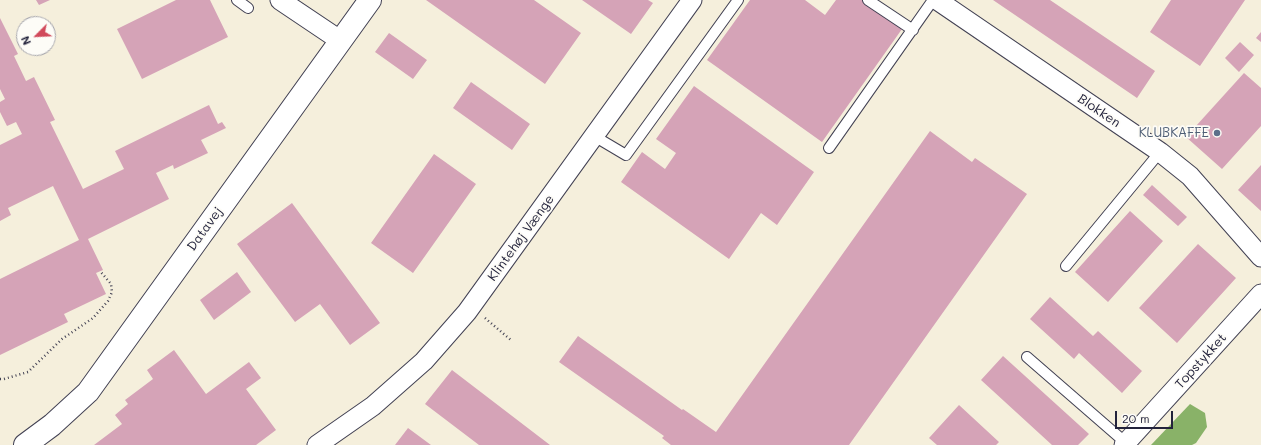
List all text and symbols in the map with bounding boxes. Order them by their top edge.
north arrow [16,16,56,56]
text: N [17,34,34,48]
street label: Blokken [1075,91,1123,131]
place label: KLUBKAFFE [1139,125,1209,141]
marker: KLUBKAFFE [1212,128,1222,138]
street label: Klintehøj Vænge [484,192,558,284]
street label: Datavej [184,204,226,254]
street label: Topstykket [1172,330,1230,392]
scale bar [1117,403,1175,429]
text: 20 m [1122,410,1150,426]

